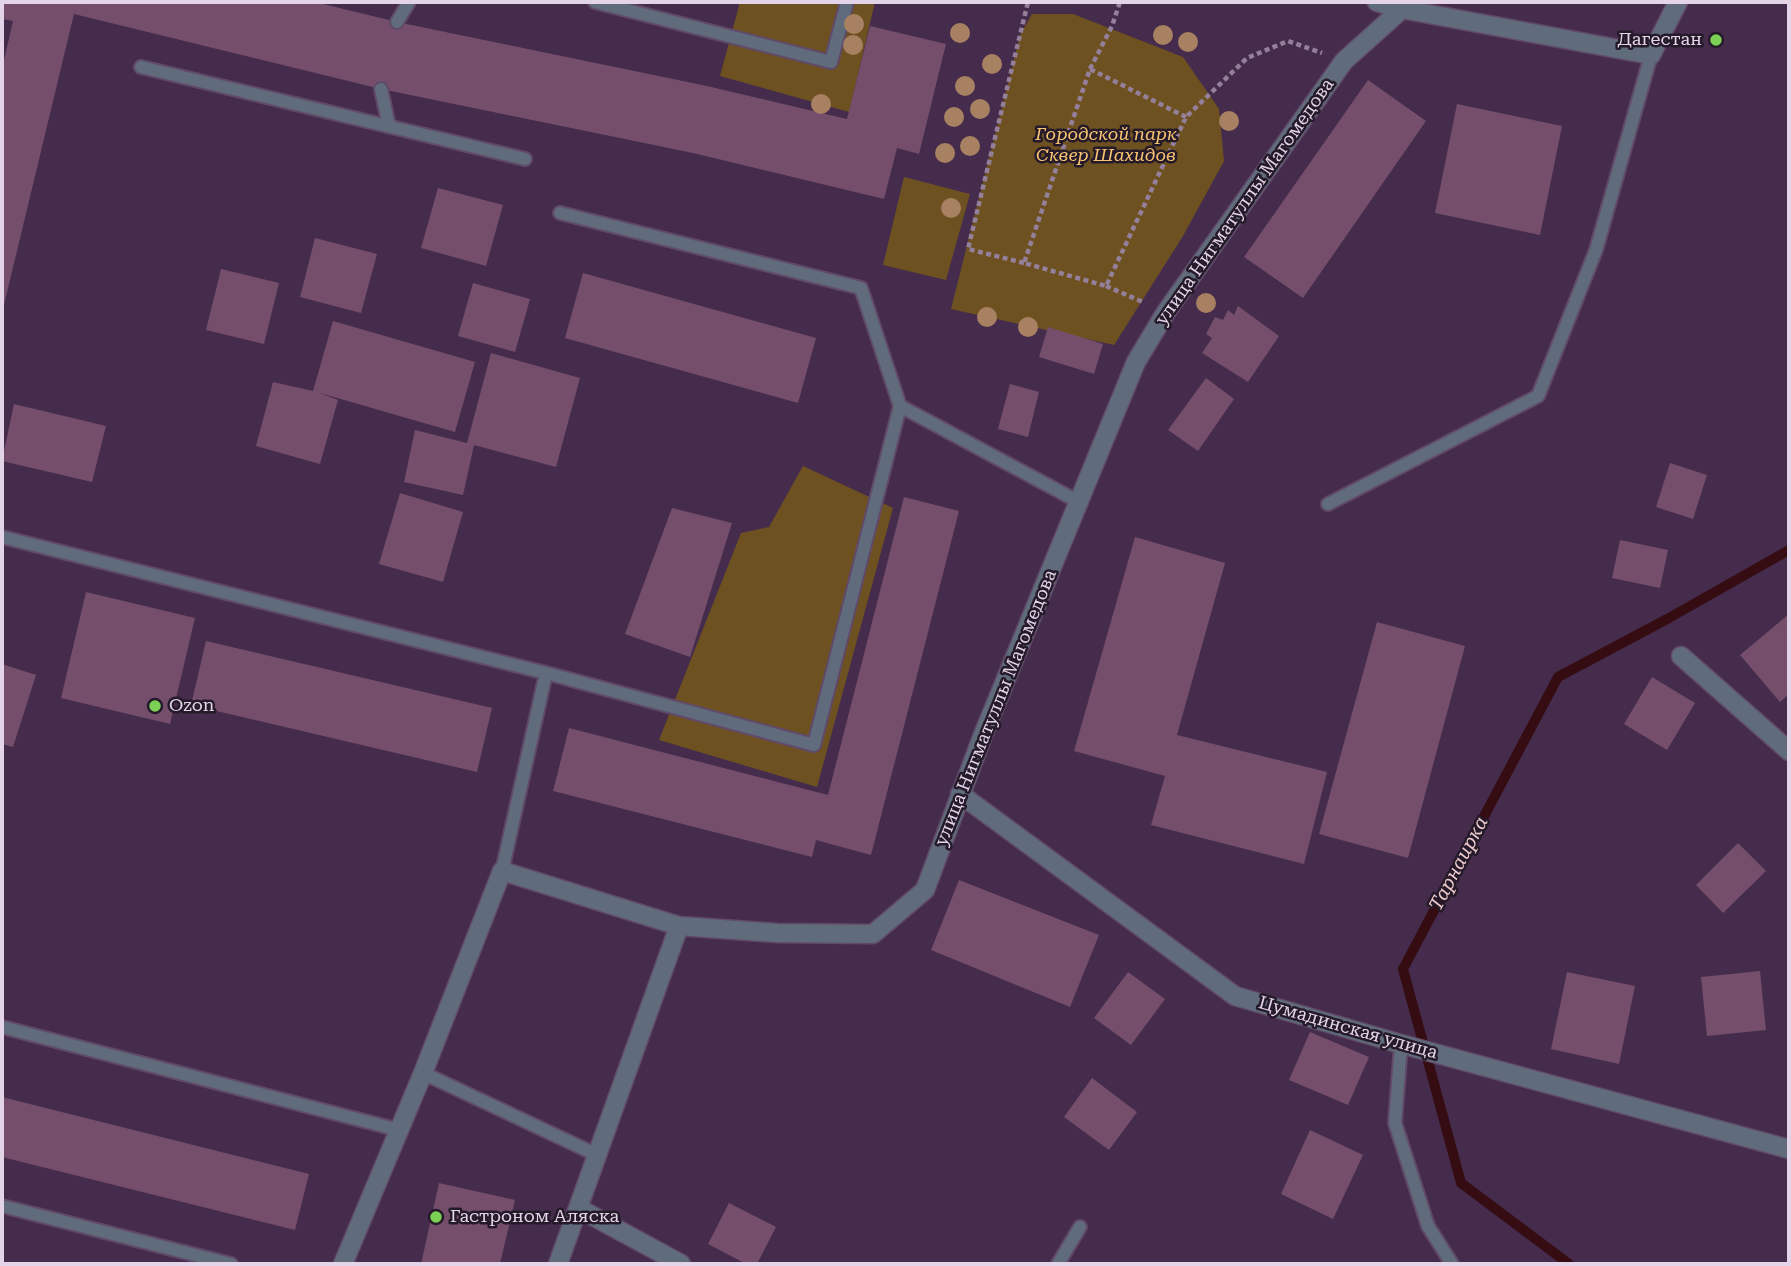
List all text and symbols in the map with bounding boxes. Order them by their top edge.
place label: Дагестан [1618,29,1702,51]
marker: Дагестан [1708,32,1724,48]
street label: улица Нигматуллы Магомедова [1151,75,1339,329]
park label: Городской парк Сквер Шахидов [1035,124,1177,166]
street label: улица Нигматуллы Магомедова [931,567,1061,849]
place label: Ozon [169,695,214,717]
marker: Ozon [147,698,163,714]
water label: Тарнаирка [1425,813,1493,915]
street label: Цумадинская улица [1256,992,1440,1064]
place label: Гастроном Аляска [450,1206,619,1228]
marker: Гастроном Аляска [428,1209,444,1225]

